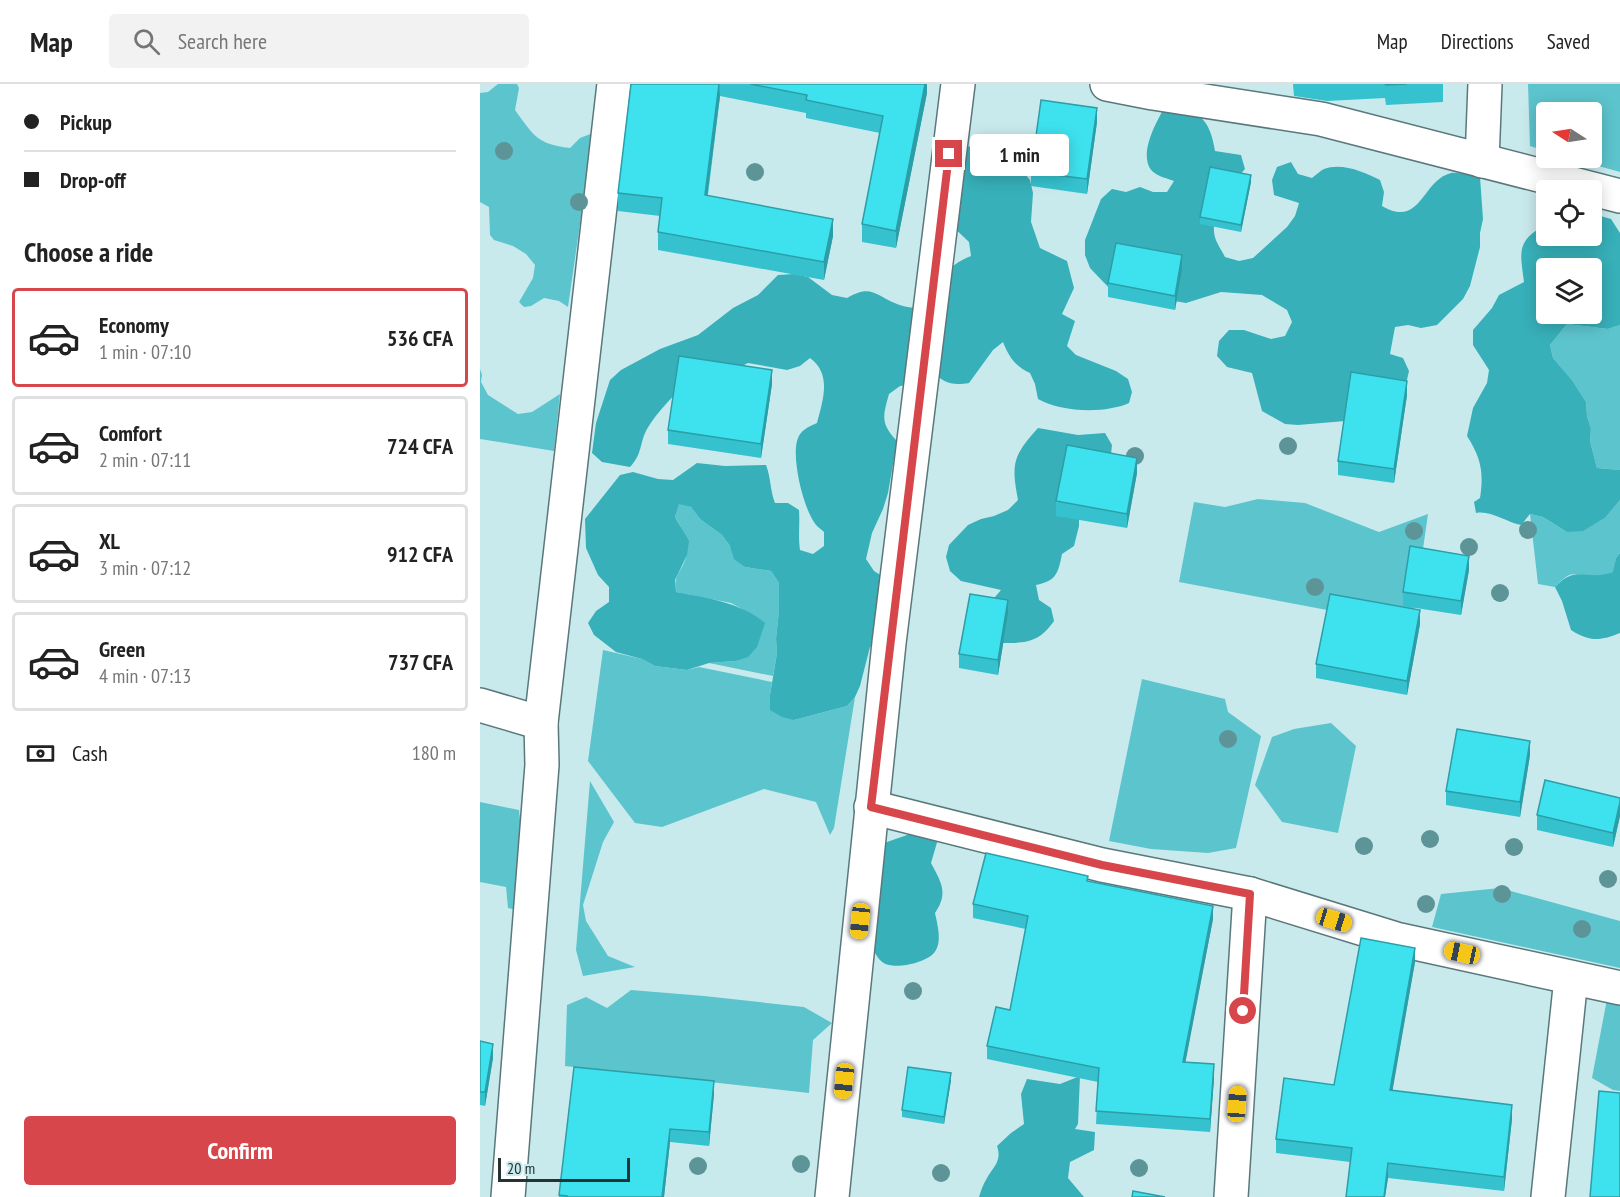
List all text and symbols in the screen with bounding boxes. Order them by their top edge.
search box [109,14,529,68]
text: Map [30,23,73,60]
icon: search [130,25,163,58]
text: Search here [178,27,267,55]
text: Map [1377,28,1408,55]
text: Directions [1441,28,1514,55]
text: Saved [1547,28,1590,55]
north arrow [1536,102,1602,168]
map controls [1536,102,1602,324]
text: Pickup [60,108,112,136]
callout: 1 min [970,133,1069,175]
route end [935,140,962,167]
text: 1 min [999,142,1040,168]
text: Drop-off [60,166,126,194]
button: locate [1536,180,1602,246]
text: Choose a ride [24,235,153,269]
button: layers [1536,258,1602,324]
icon: car [27,311,81,365]
text: Economy [99,311,169,339]
text: 536 CFA [387,324,453,352]
text: 1 min · 07:10 [99,339,191,365]
icon: car [27,419,81,473]
text: Comfort [99,419,162,447]
text: 724 CFA [387,432,453,460]
text: 2 min · 07:11 [99,447,191,473]
icon: car [27,527,81,581]
text: XL [99,527,120,555]
text: 912 CFA [387,540,453,568]
text: 3 min · 07:12 [99,555,191,581]
icon: car [27,635,81,689]
text: Green [99,635,145,663]
text: 737 CFA [388,648,453,676]
text: 4 min · 07:13 [99,663,191,689]
icon: cash [24,737,57,770]
text: Cash [72,739,108,767]
text: 180 m [412,740,456,766]
car [849,902,871,940]
car [1314,906,1354,934]
car [1443,940,1481,966]
route start [1229,997,1256,1024]
car [833,1062,855,1100]
car [1227,1085,1247,1123]
button: Confirm [24,1116,456,1185]
scale bar [498,1155,630,1182]
text: 20 m [507,1158,535,1178]

